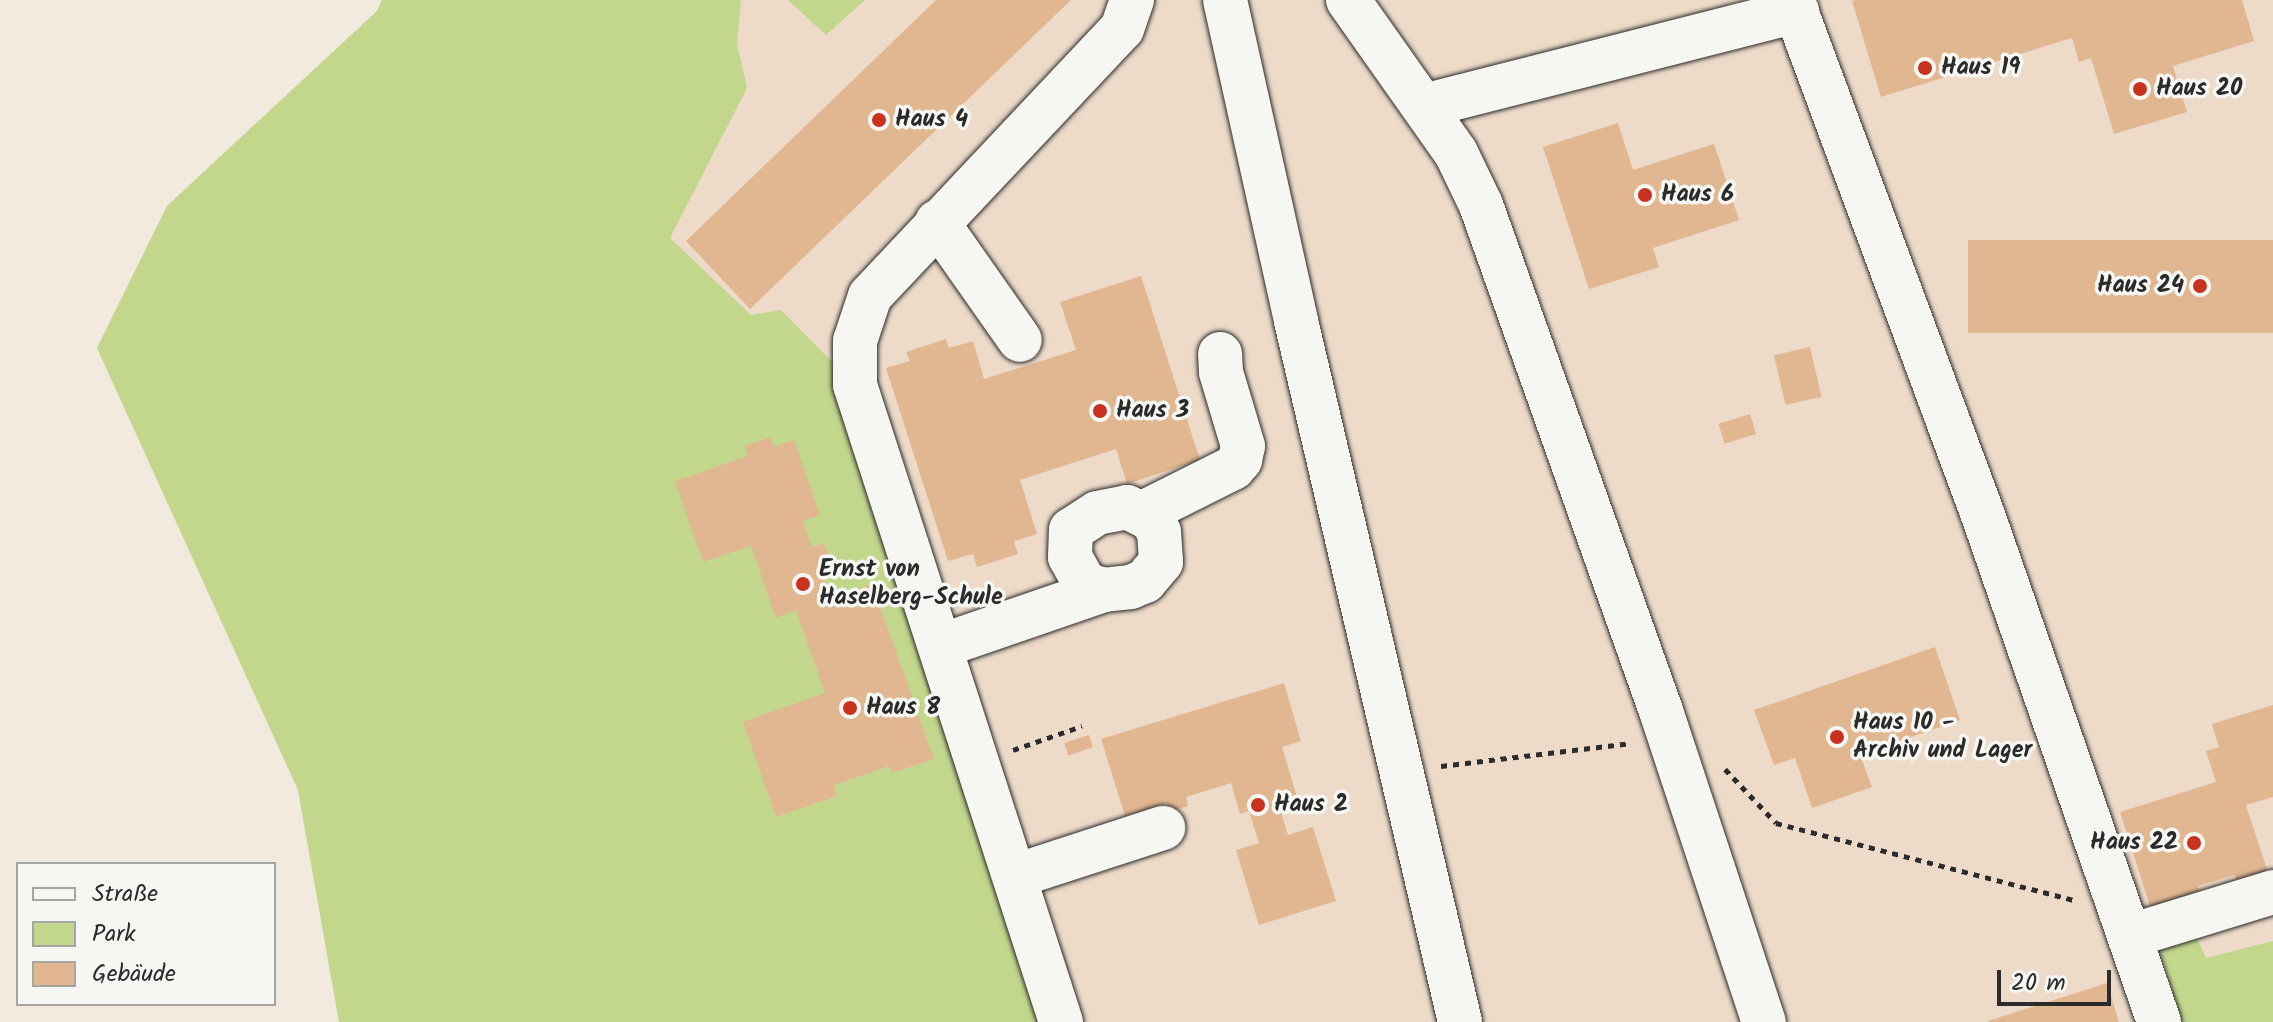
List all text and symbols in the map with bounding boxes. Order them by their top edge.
place label: Haus 19 [1941,54,2020,82]
marker: Haus 19 [1916,59,1934,77]
place label: Haus 20 [2156,75,2242,103]
marker: Haus 20 [2131,80,2149,98]
place label: Haus 4 [895,106,968,134]
marker: Haus 4 [870,111,888,129]
place label: Haus 6 [1661,181,1734,209]
marker: Haus 6 [1636,186,1654,204]
place label: Haus 24 [2097,272,2184,300]
marker: Haus 24 [2191,277,2209,295]
place label: Haus 3 [1116,397,1189,425]
marker: Haus 3 [1091,402,1109,420]
place label: Ernst von Haselberg-Schule [819,556,1003,612]
marker: Ernst von Haselberg-Schule [794,575,812,593]
place label: Haus 8 [866,694,940,722]
marker: Haus 8 [841,699,859,717]
place label: Haus 10 - Archiv und Lager [1853,709,2032,765]
marker: Haus 10 - Archiv und Lager [1828,728,1846,746]
place label: Haus 2 [1274,791,1348,819]
marker: Haus 2 [1249,796,1267,814]
place label: Haus 22 [2090,829,2178,857]
marker: Haus 22 [2185,834,2203,852]
legend [16,862,276,1006]
text: Straße [92,875,158,914]
text: Park [92,915,136,954]
scale bar [2001,954,2115,1004]
text: Gebäude [92,955,176,994]
text: 20 m [2011,964,2066,1003]

